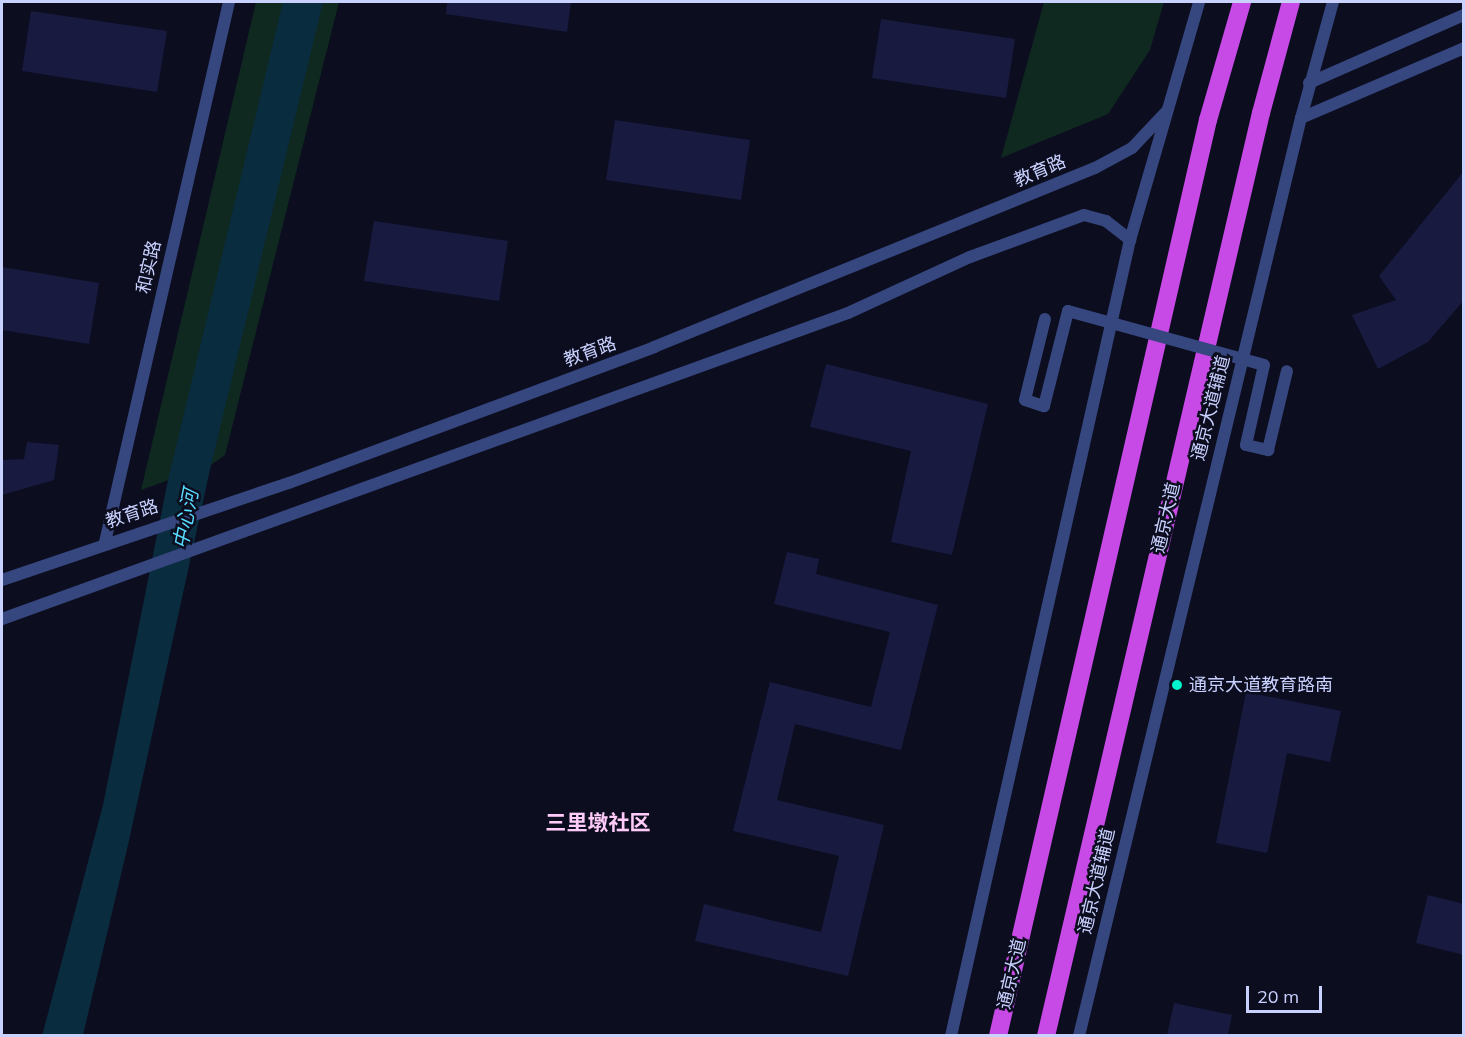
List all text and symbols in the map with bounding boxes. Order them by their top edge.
street label: 教育路 [1011,151,1069,191]
street label: 和实路 [132,238,166,296]
street label: 教育路 [561,333,619,371]
street label: 通京大道辅道 [1187,353,1235,463]
street label: 通京大道 [1147,480,1185,556]
water label: 中心河 [167,487,203,551]
street label: 教育路 [103,495,161,533]
place label: 通京大道教育路南 [1189,674,1333,696]
marker: 通京大道教育路南 [1170,678,1184,692]
district label: 三里墩社区 [546,809,650,835]
street label: 通京大道辅道 [1074,826,1120,936]
street label: 通京大道 [993,936,1031,1012]
scale bar [1249,974,1326,1012]
text: 20 m [1257,985,1299,1008]

